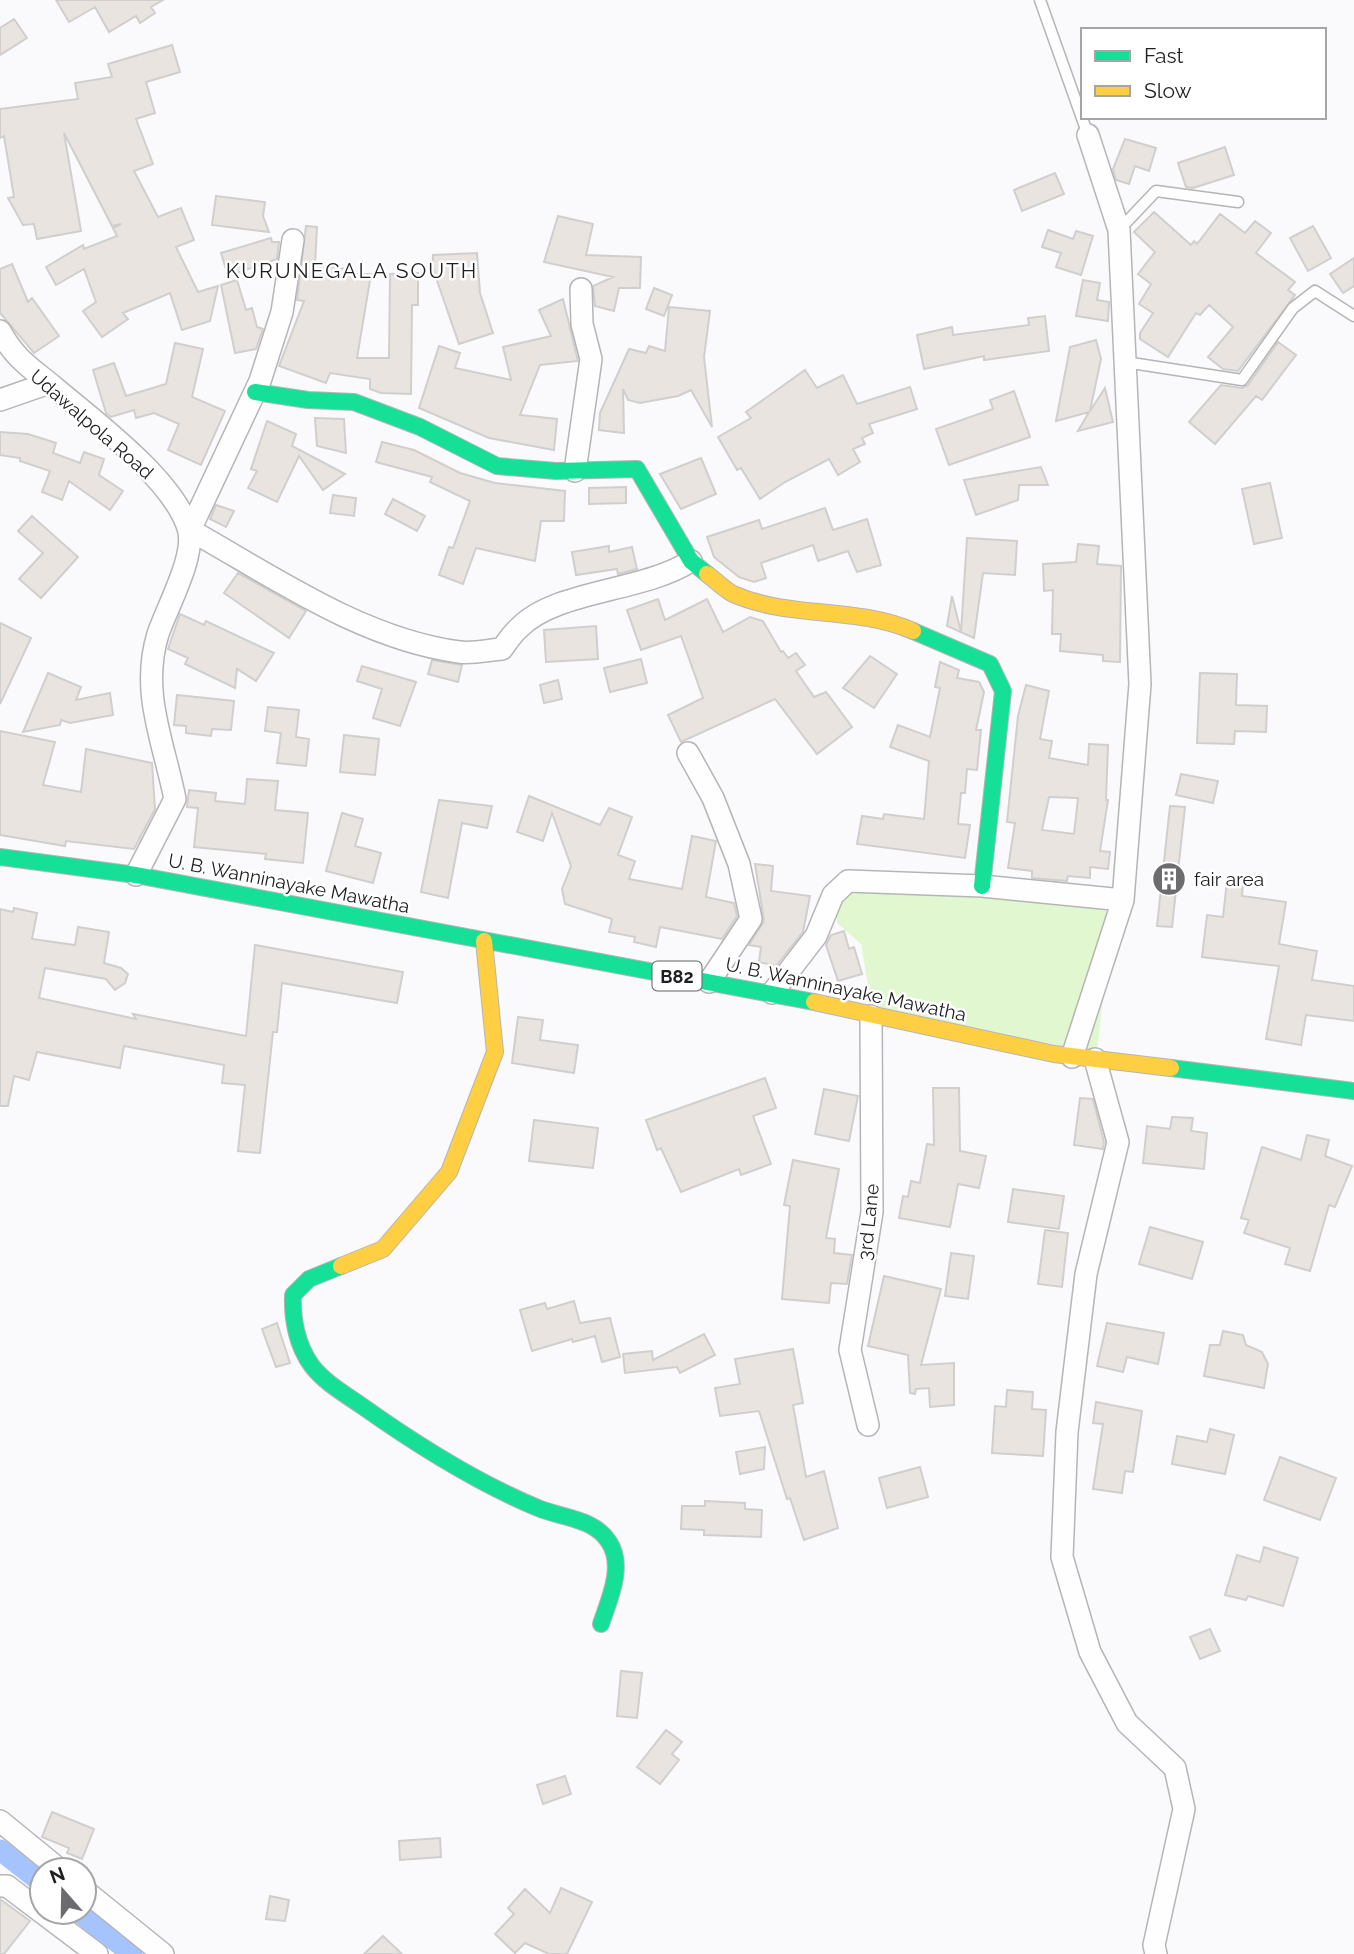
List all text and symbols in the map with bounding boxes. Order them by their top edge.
legend [1081,28,1326,119]
text: Fast [1144,43,1184,68]
text: Slow [1144,78,1192,103]
district label: KURUNEGALA SOUTH [226,258,478,283]
street label: Udawalpola Road [26,365,158,483]
street label: U. B. Wanninayake Mawatha [166,849,412,917]
building icon: fair area [1150,860,1188,898]
place label: fair area [1194,868,1264,890]
street label: U. B. Wanninayake Mawatha [724,953,968,1025]
road number: B82 [652,961,702,990]
street label: 3rd Lane [853,1183,883,1261]
north arrow [28,1856,98,1926]
text: N [47,1862,68,1888]

